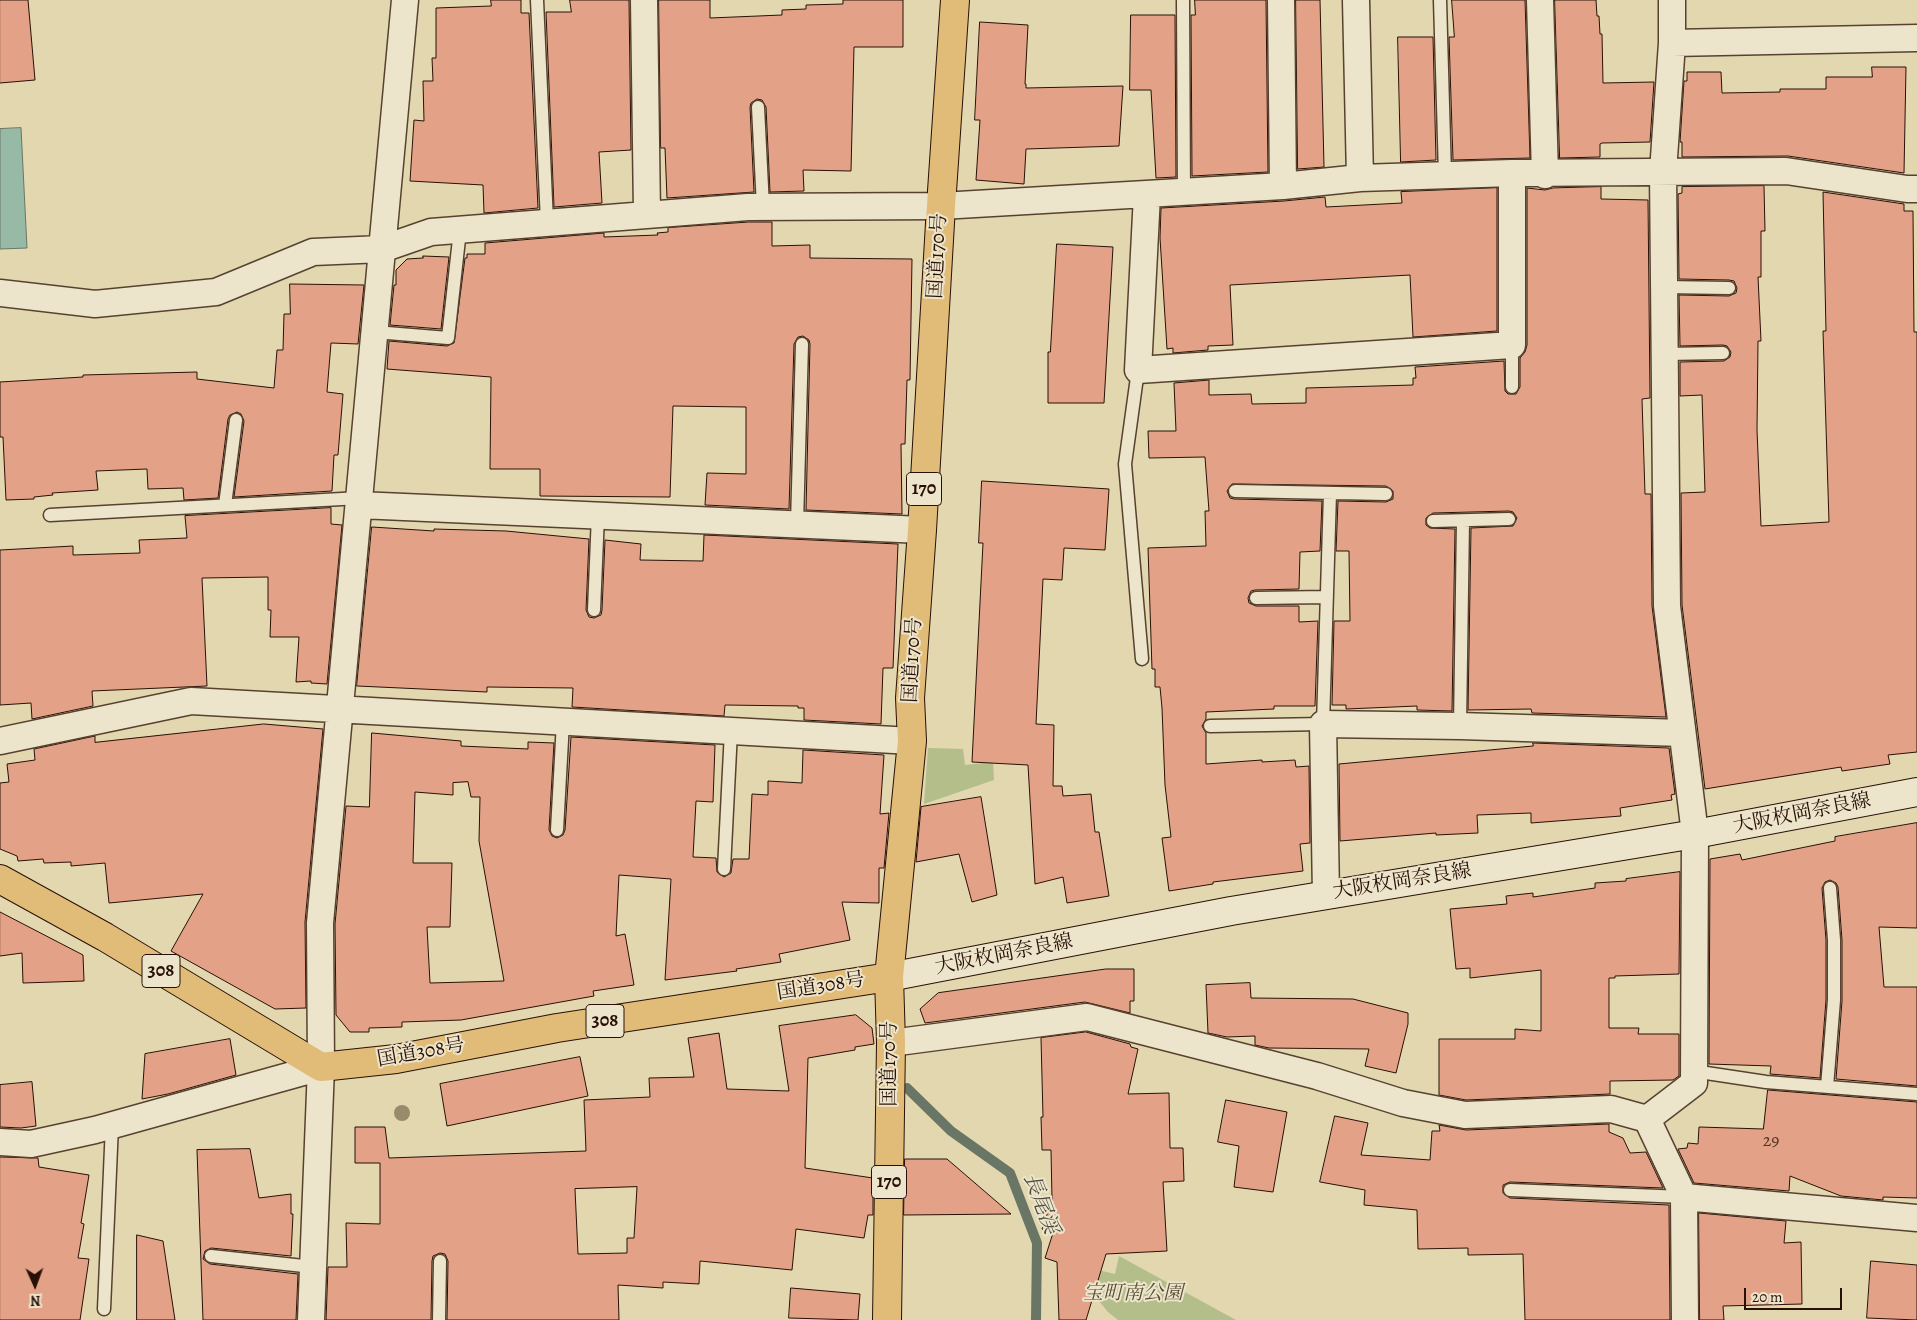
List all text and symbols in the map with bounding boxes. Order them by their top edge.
street label: 国道170号 [924,212,952,300]
road number: 170 [906,472,942,506]
street label: 国道170号 [899,616,927,704]
street label: 大阪枚岡奈良線 [1731,789,1873,839]
street label: 大阪枚岡奈良線 [1331,859,1473,905]
street label: 大阪枚岡奈良線 [933,930,1075,980]
road number: 308 [142,954,180,988]
street label: 国道308号 [775,968,867,1006]
road number: 308 [586,1004,624,1038]
street label: 国道170号 [878,1021,902,1107]
street label: 国道308号 [375,1033,467,1073]
house number: 29 [1763,1131,1779,1153]
road number: 170 [872,1166,906,1198]
water label: 長尾渓 [1017,1170,1063,1238]
north arrow [10,1260,60,1310]
scale bar [1747,1278,1844,1310]
park label: 宝町南公園 [1083,1282,1183,1306]
text: 20 m [1752,1287,1783,1307]
text: N [30,1291,41,1310]

